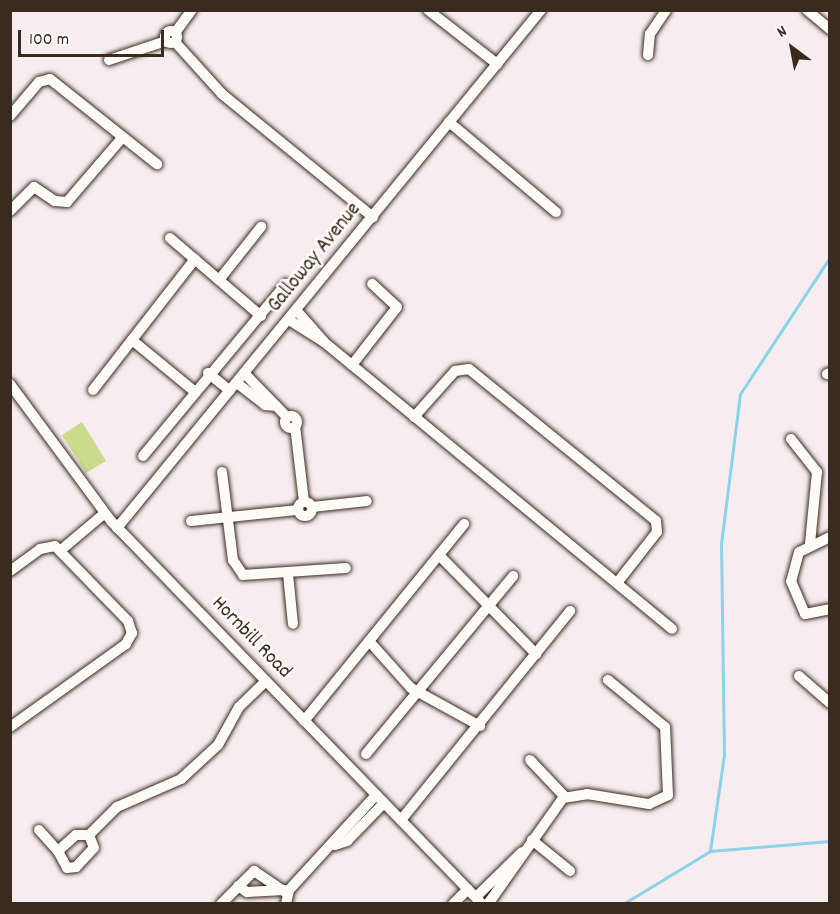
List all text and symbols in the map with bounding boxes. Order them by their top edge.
scale bar [21,18,166,56]
north arrow [762,18,822,78]
text: N [773,20,792,44]
text: 100 m [29,28,69,53]
street label: Galloway Avenue [263,198,367,318]
street label: Hornbill Road [206,592,296,684]

